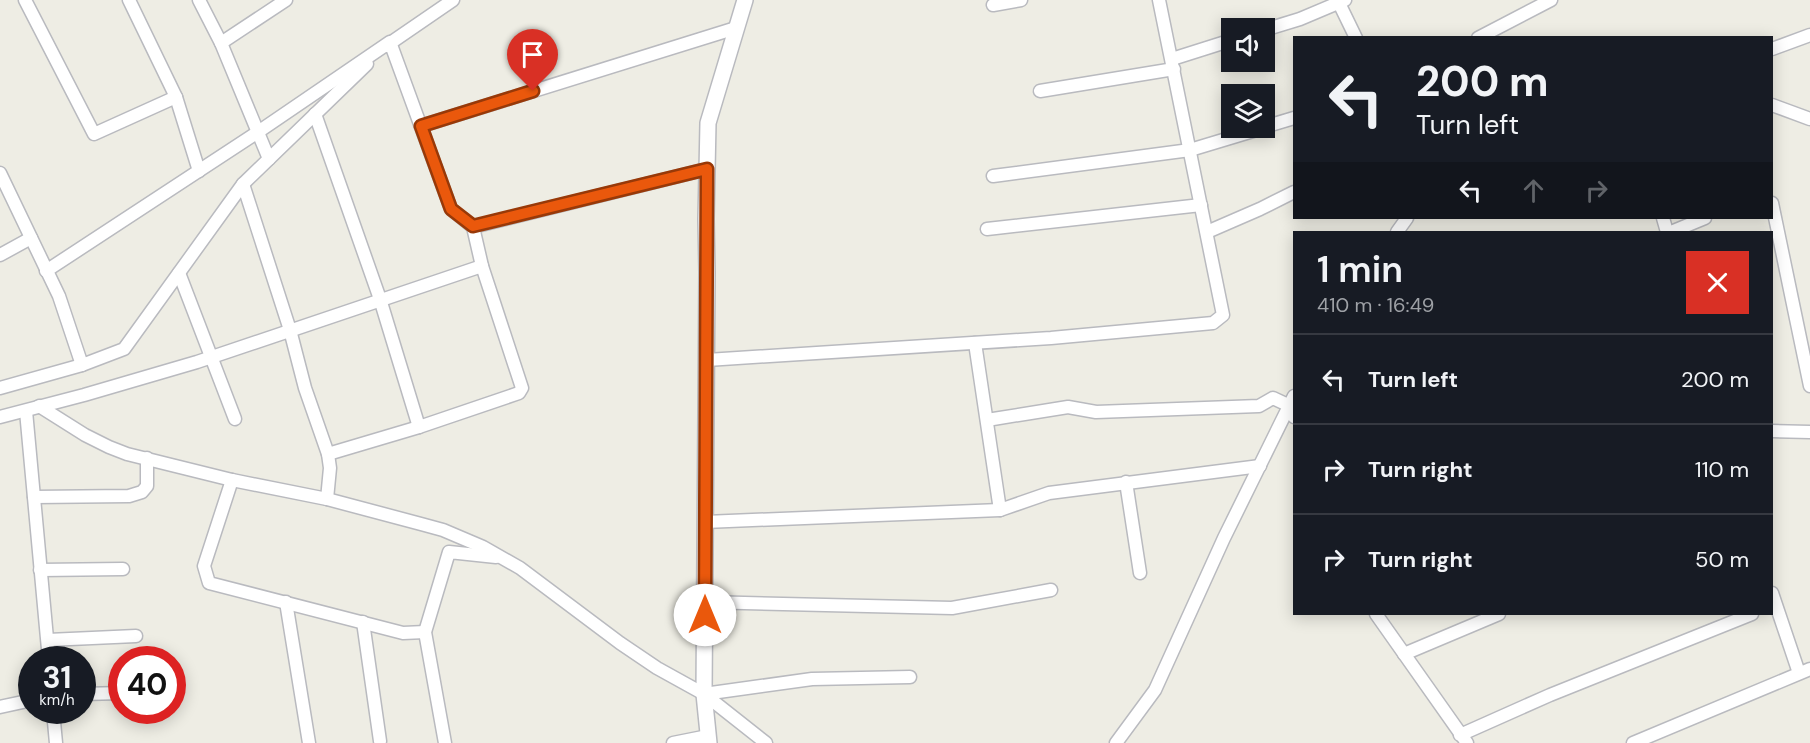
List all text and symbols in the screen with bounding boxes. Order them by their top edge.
map controls [1221,18,1275,138]
button: sound [1221,18,1275,72]
pin [507,29,558,91]
icon: arrive [516,38,549,71]
text: 200 m [1416,54,1549,109]
icon: left [1317,60,1395,138]
button: layers [1221,84,1275,138]
text: Turn left [1416,107,1519,142]
icon: left [1454,174,1487,207]
icon: ahead [1517,174,1550,207]
icon: right [1580,174,1613,207]
text: 1 min [1317,246,1403,293]
button: close [1686,251,1749,314]
text: 410 m · 16:49 [1317,292,1434,318]
icon: left [1317,363,1350,396]
text: Turn left [1368,365,1458,394]
text: 200 m [1681,365,1749,394]
icon: right [1317,453,1350,486]
text: Turn right [1368,455,1473,484]
text: 110 m [1695,455,1749,484]
icon: right [1317,543,1350,576]
text: Turn right [1368,545,1473,574]
text: 50 m [1695,545,1749,574]
position arrow [673,583,737,647]
speed limit sign: 40 [108,646,186,724]
text: 31 [43,658,71,697]
text: km/h [39,690,75,710]

